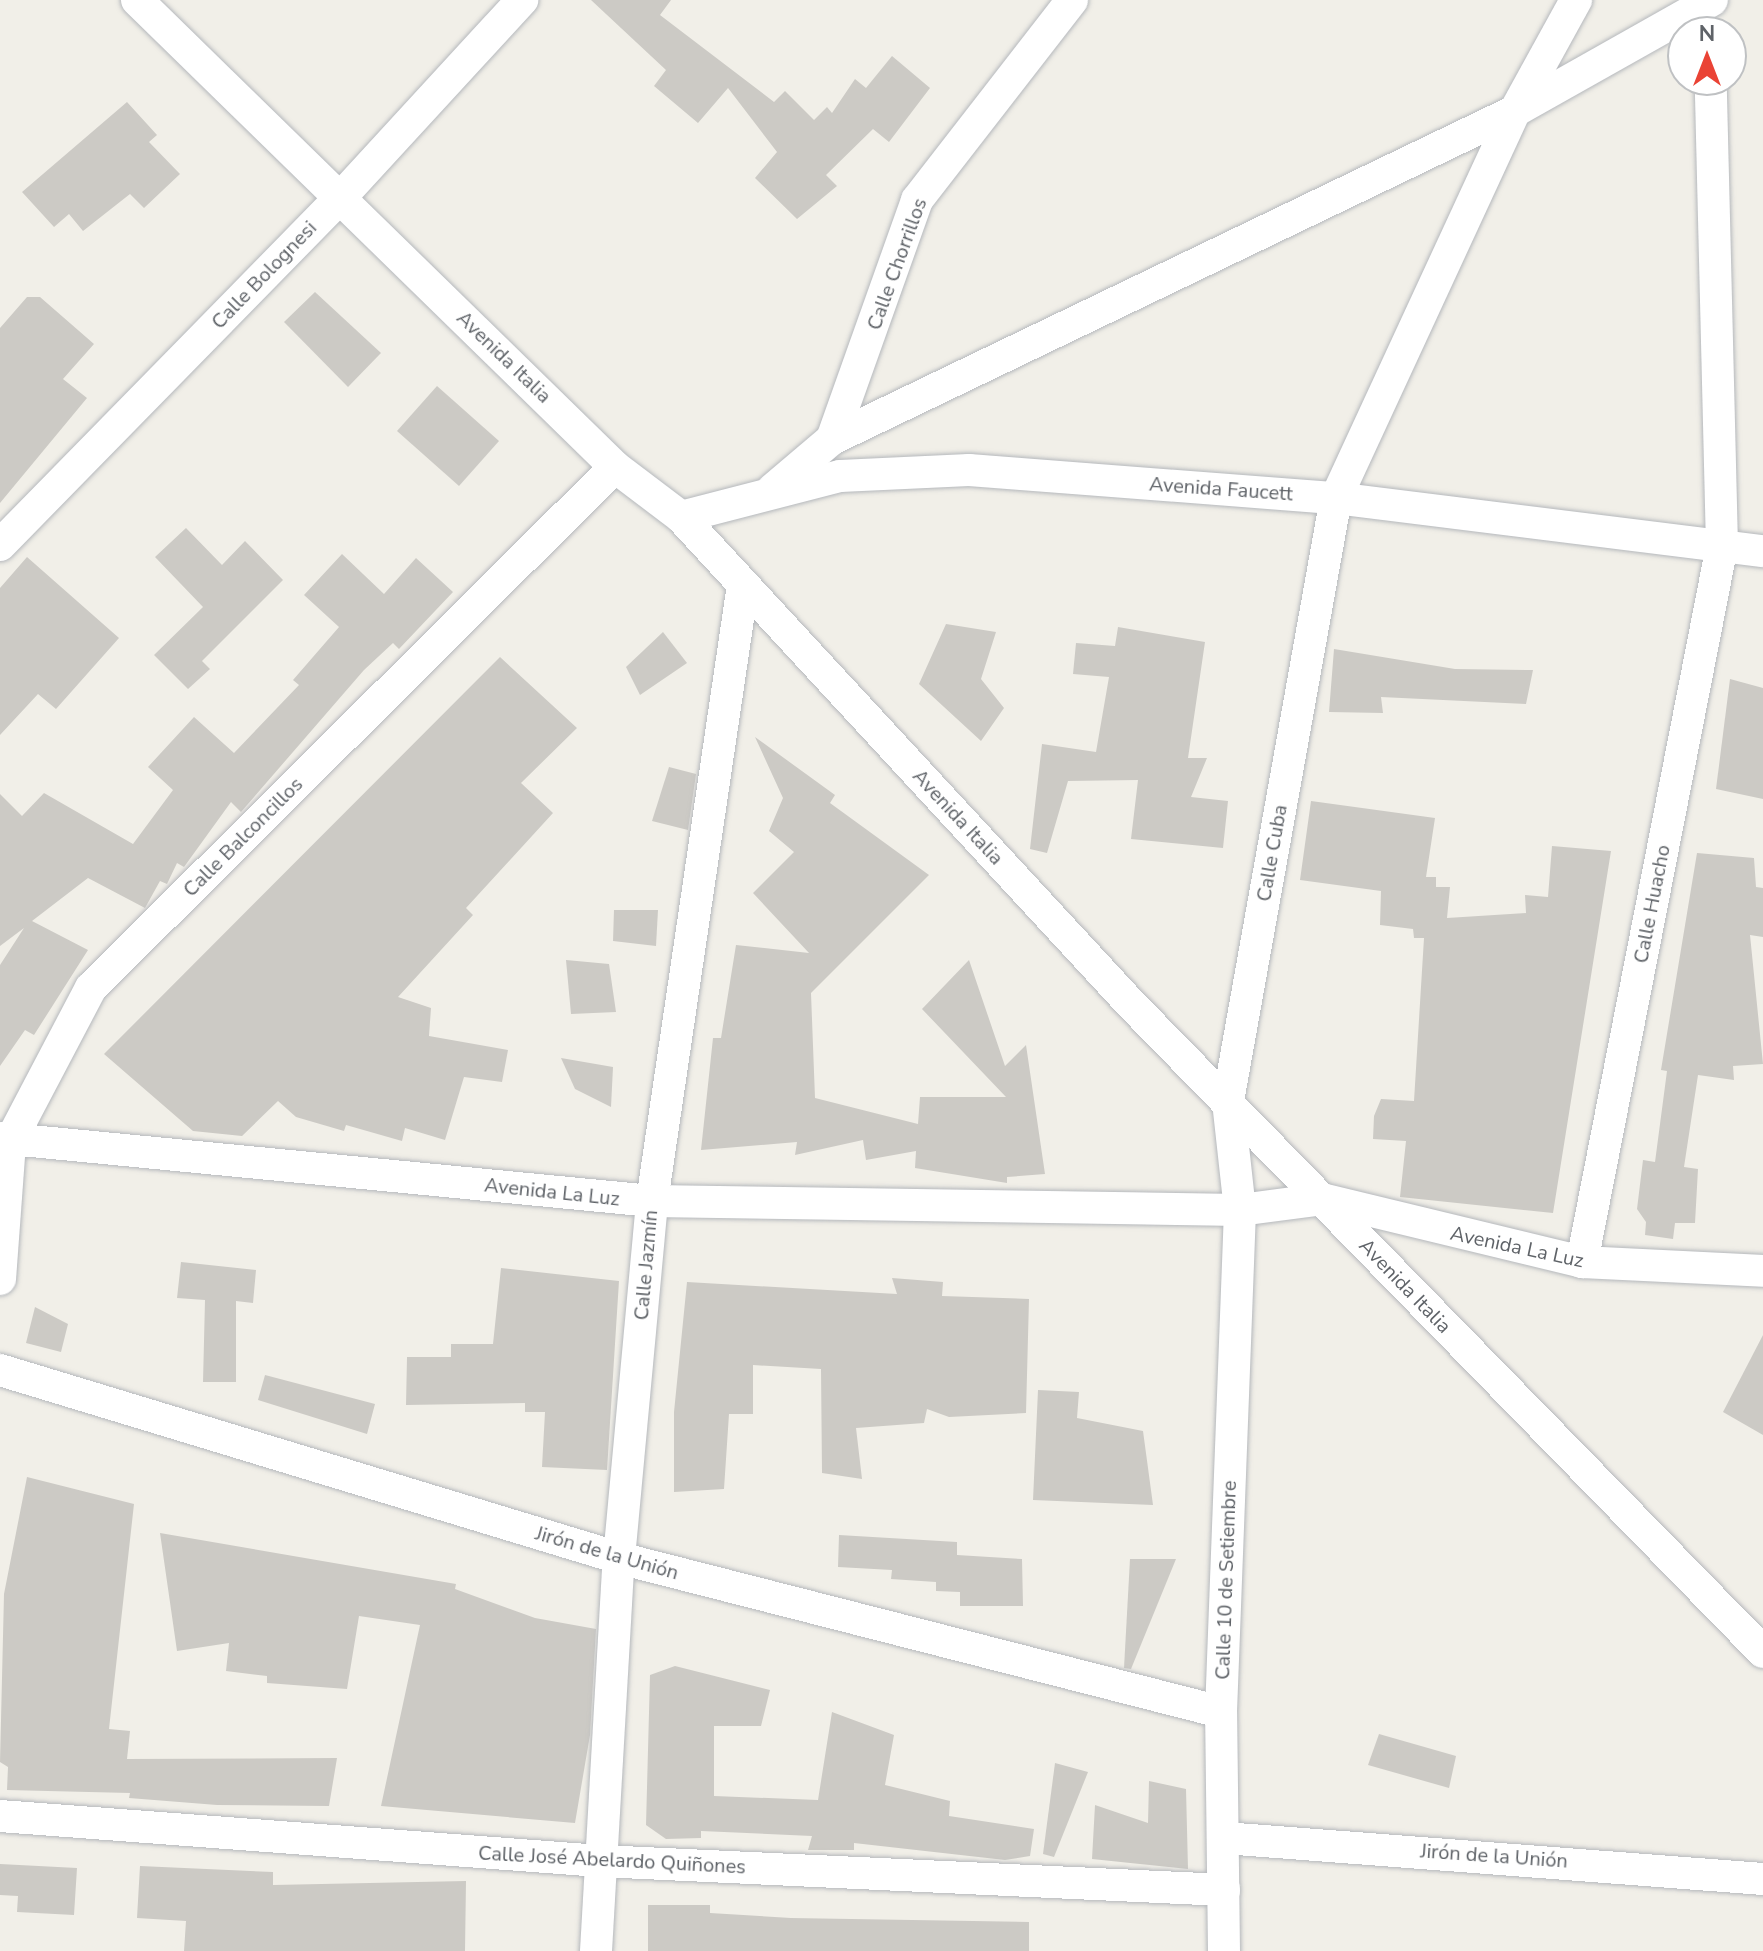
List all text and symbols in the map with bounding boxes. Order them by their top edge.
north arrow [1667,16,1747,96]
text: N [1699,19,1715,49]
street label: Calle Chorrillos [862,195,932,333]
street label: Calle Bolognesi [206,216,322,334]
street label: Avenida Italia [452,306,556,408]
street label: Avenida Faucett [1148,472,1294,506]
street label: Avenida Italia [908,764,1008,870]
street label: Calle Balconcillos [178,772,308,902]
street label: Calle Cuba [1252,803,1292,903]
street label: Calle Huacho [1629,843,1675,965]
street label: Avenida La Luz [483,1173,621,1211]
street label: Calle Jazmín [629,1209,663,1321]
street label: Avenida La Luz [1448,1221,1586,1273]
street label: Avenida Italia [1354,1234,1456,1338]
street label: Calle 10 de Setiembre [1211,1480,1241,1680]
street label: Jirón de la Unión [533,1521,681,1585]
street label: Jirón de la Unión [1419,1839,1569,1873]
street label: Calle José Abelardo Quiñones [478,1841,746,1879]

